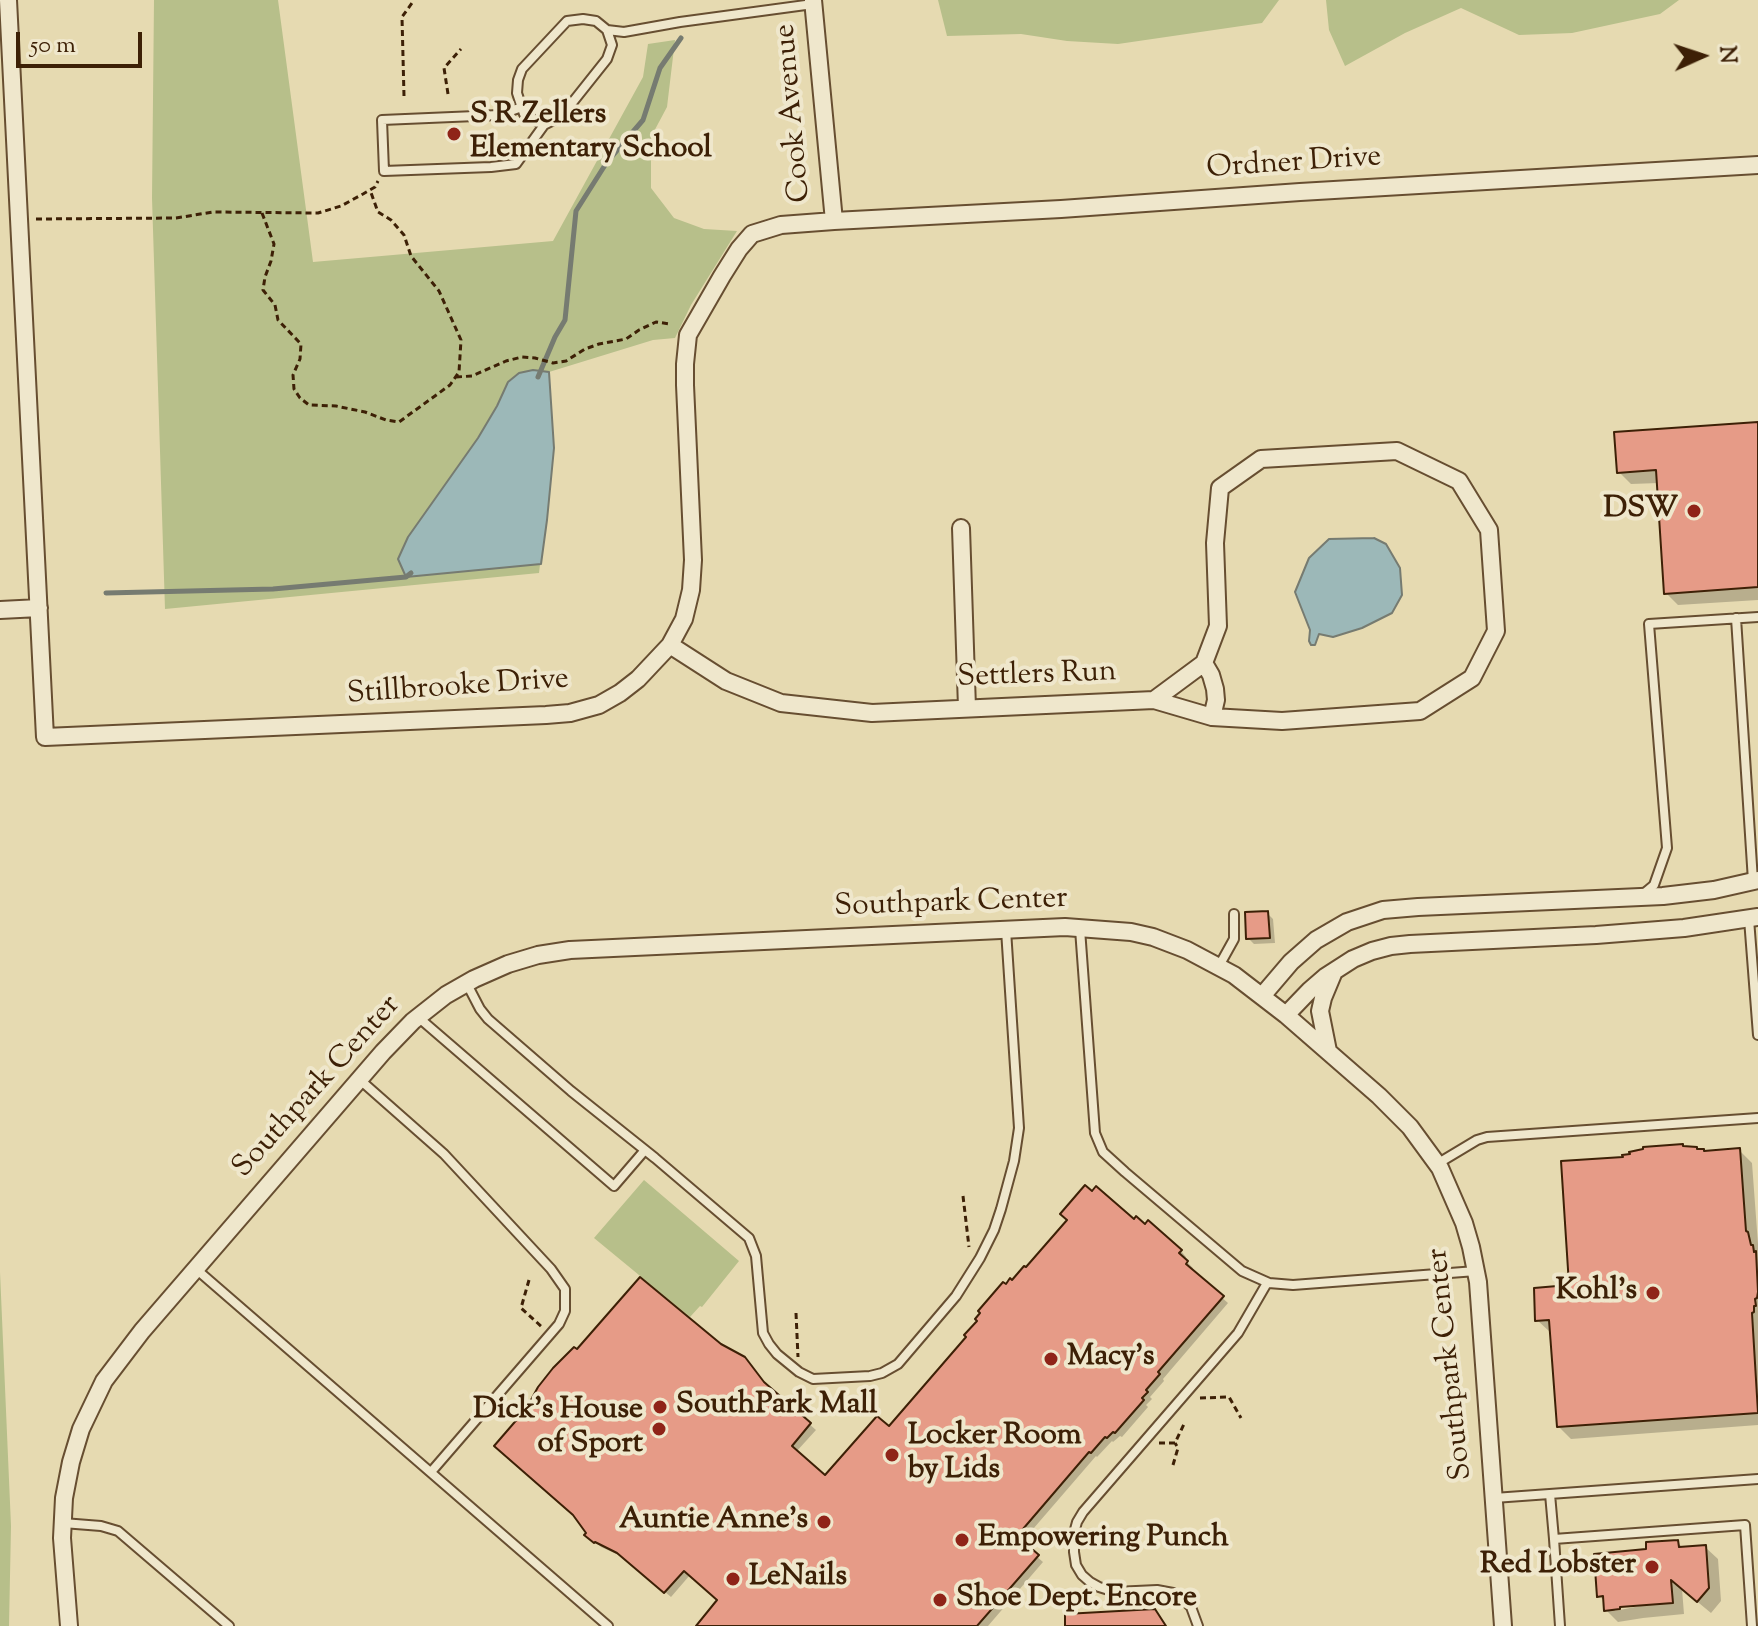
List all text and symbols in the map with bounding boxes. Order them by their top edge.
scale bar [20,16,146,66]
north arrow [1662,16,1742,96]
street label: Cook Avenue [769,22,821,204]
text: 50 m [30,29,76,63]
text: N [1710,45,1742,64]
place label: S R Zellers Elementary School [470,99,712,170]
marker: S R Zellers Elementary School [445,125,463,143]
street label: Ordner Drive [1205,141,1383,189]
place label: DSW [1603,493,1678,529]
marker: DSW [1685,502,1703,520]
street label: Settlers Run [957,656,1117,698]
street label: Stillbrooke Drive [346,663,570,715]
street label: Southpark Center [834,883,1068,927]
street label: Southpark Center [227,989,409,1187]
street label: Southpark Center [1422,1246,1482,1482]
place label: Kohl's [1556,1275,1637,1311]
marker: Kohl's [1644,1284,1662,1302]
place label: Macy's [1067,1341,1154,1377]
marker: Macy's [1042,1350,1060,1368]
place label: SouthPark Mall [676,1389,877,1425]
place label: Dick's House of Sport [473,1394,643,1464]
marker: SouthPark Mall [651,1398,669,1416]
marker: Dick's House of Sport [650,1420,668,1438]
place label: Locker Room by Lids [908,1420,1082,1490]
marker: Locker Room by Lids [883,1446,901,1464]
place label: Auntie Anne's [619,1504,808,1540]
marker: Auntie Anne's [815,1513,833,1531]
place label: Empowering Punch [978,1522,1229,1558]
marker: Empowering Punch [953,1531,971,1549]
place label: Red Lobster [1480,1549,1636,1585]
marker: Red Lobster [1643,1558,1661,1576]
place label: LeNails [749,1561,847,1597]
marker: LeNails [724,1570,742,1588]
place label: Shoe Dept. Encore [956,1582,1197,1618]
marker: Shoe Dept. Encore [931,1591,949,1609]

